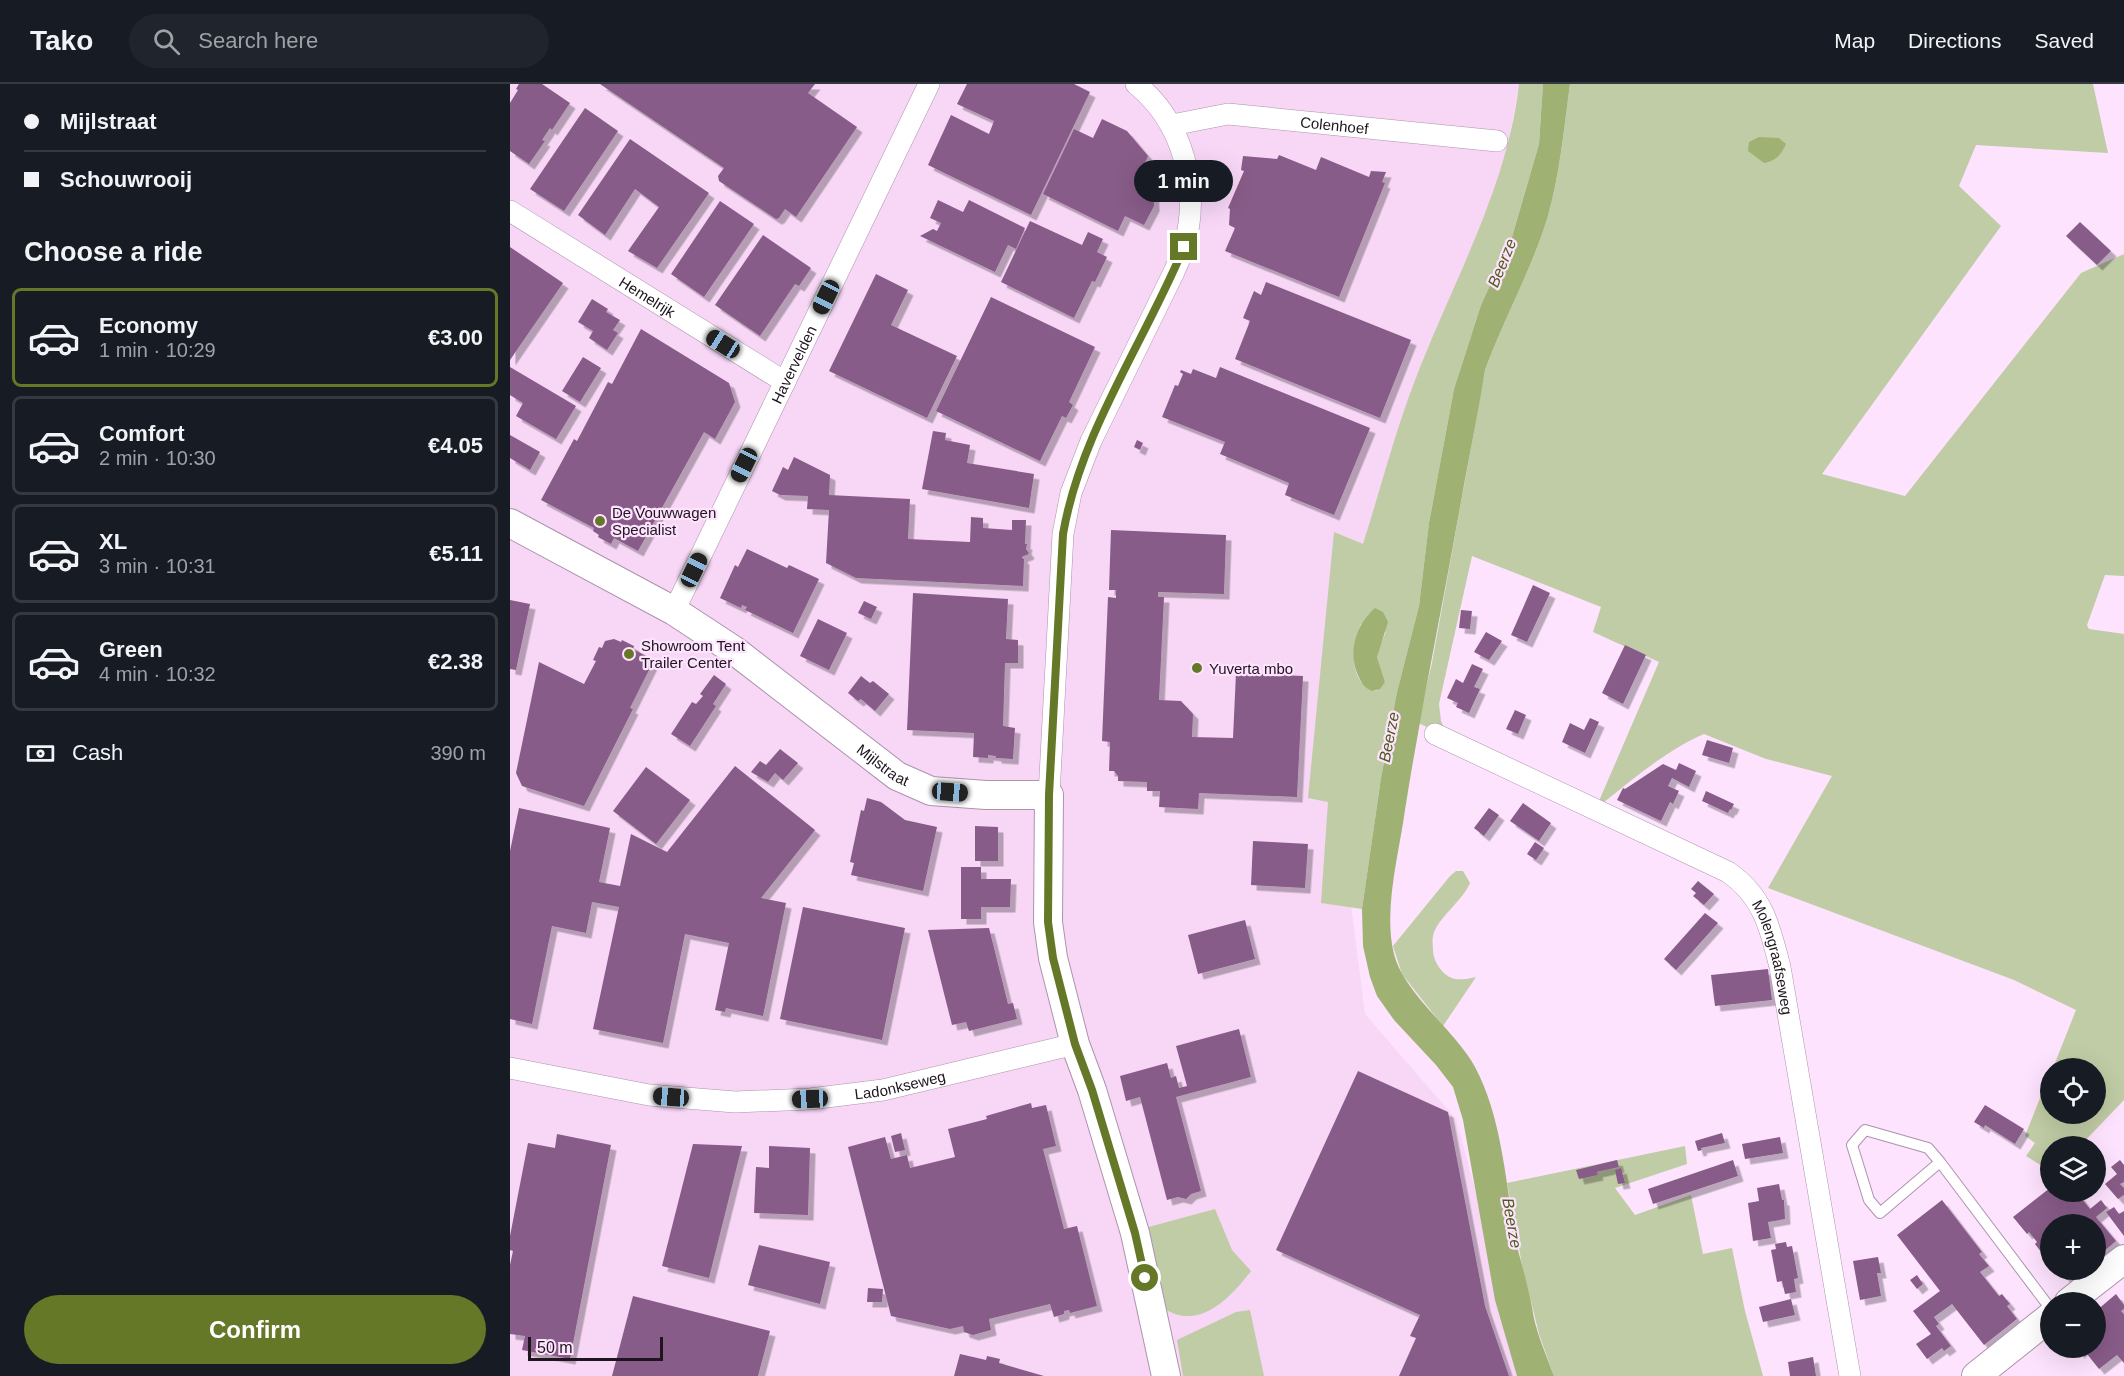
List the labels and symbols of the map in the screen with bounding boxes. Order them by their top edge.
street label: Colenhoef [1300,113,1370,137]
callout: 1 min [1134,160,1234,202]
route end [1170,233,1197,260]
water label: Beerze [1485,236,1519,290]
street label: Hemelrijk [617,273,679,321]
car [810,277,842,317]
street label: Havervelden [767,323,819,406]
car [703,327,743,361]
car [728,445,760,485]
place label: De Vouwwagen Specialist [612,504,716,538]
marker: De Vouwwagen Specialist [593,514,607,528]
car [678,550,710,590]
place label: Showroom Tent Trailer Center [641,637,746,671]
marker: Showroom Tent Trailer Center [622,647,636,661]
place label: Yuverta mbo [1209,660,1293,677]
marker: Yuverta mbo [1190,661,1204,675]
water label: Beerze [1376,710,1402,764]
street label: Mijlstraat [854,740,912,789]
car [931,782,969,802]
street label: Molengraafseweg [1749,897,1796,1016]
street label: Ladonkseweg [853,1067,947,1102]
car [652,1087,690,1107]
car [792,1089,828,1109]
water label: Beerze [1499,1197,1525,1250]
route start [1131,1264,1158,1291]
scale bar [528,1334,663,1362]

